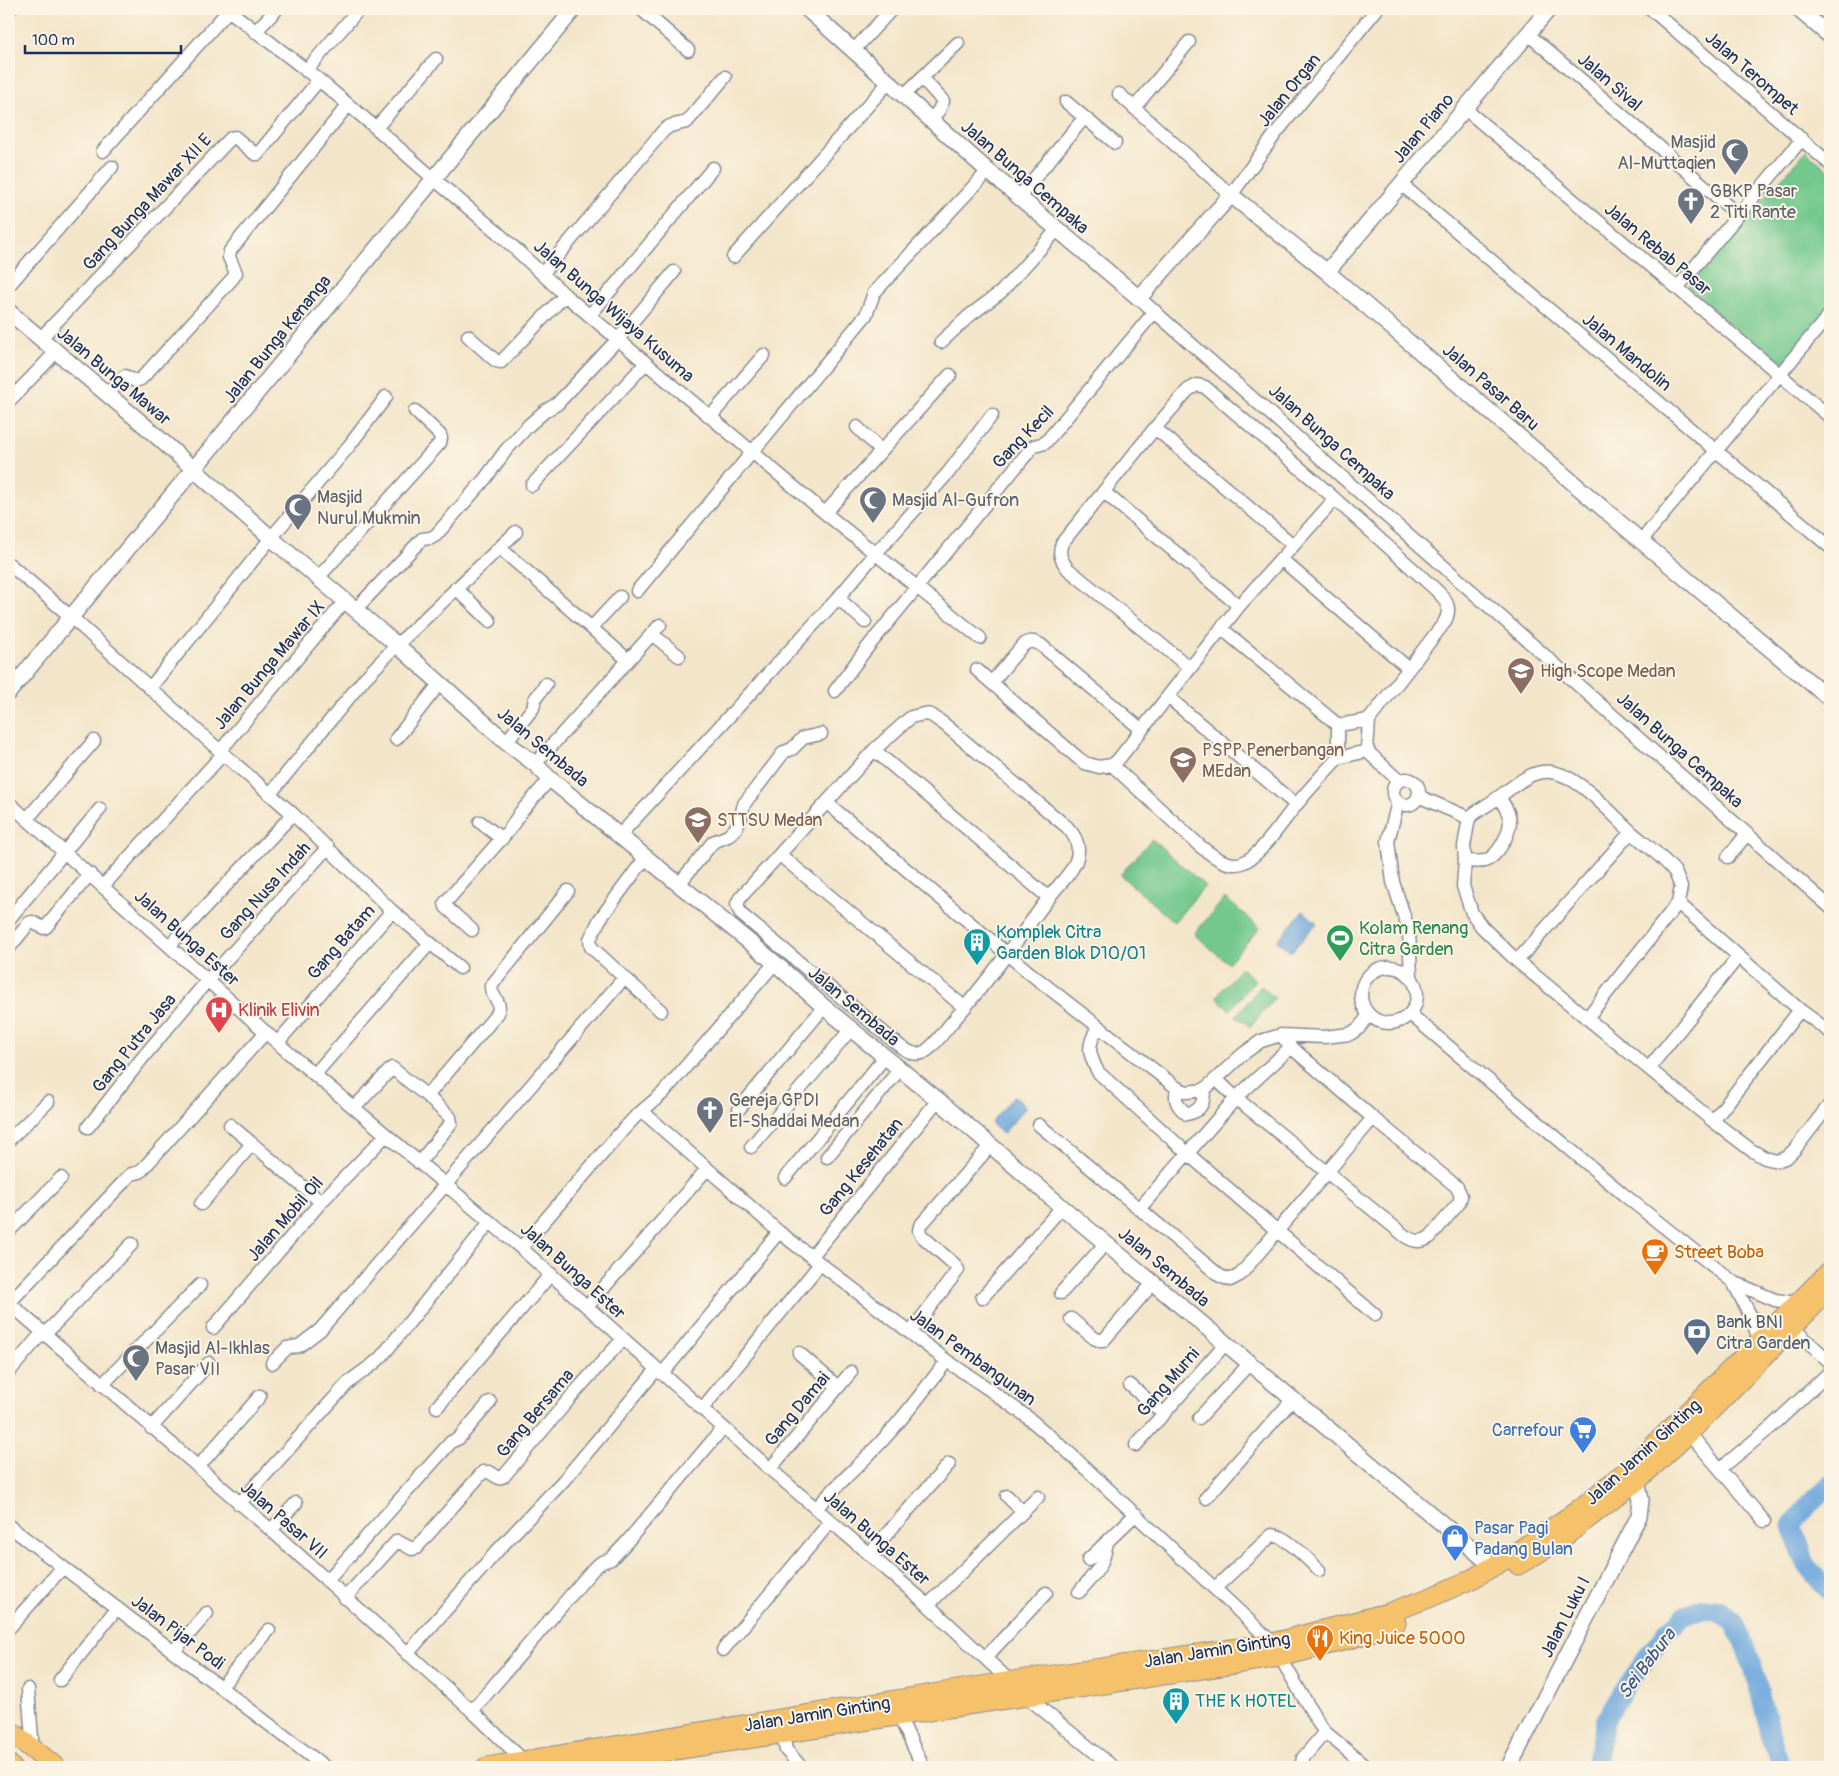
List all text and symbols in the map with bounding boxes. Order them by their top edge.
scale bar [25,22,181,54]
street label: Jalan Terompet [1700,26,1804,121]
text: 100 m [32,31,75,50]
street label: Jalan Sival [1573,48,1647,117]
street label: Jalan Organ [1253,49,1326,132]
street label: Jalan Piano [1387,88,1460,168]
street label: Jalan Bunga Cempaka [956,115,1094,239]
street label: Gang Bunga Mawar XII E [78,129,217,276]
place label: Masjid Al-Muttaqien [1617,131,1716,175]
mosque icon: Masjid Al-Muttaqien [1720,137,1750,176]
place label: GBKP Pasar 2 Titi Rante [1710,180,1798,224]
church icon: GBKP Pasar 2 Titi Rante [1676,186,1706,225]
street label: Jalan Rebab Pasar [1599,198,1716,301]
street label: Jalan Bunga Wijaya Kusuma [528,235,699,388]
street label: Jalan Bunga Kenanga [218,270,336,408]
street label: Jalan Mandolin [1577,308,1676,396]
street label: Jalan Bunga Mawar [52,322,176,431]
street label: Jalan Pasar Baru [1437,339,1544,436]
street label: Jalan Bunga Cempaka [1264,379,1400,505]
street label: Gang Kecil [988,401,1059,474]
mosque icon: Masjid Al-Gufron [858,485,888,524]
place label: Masjid Nurul Mukmin [317,486,421,530]
place label: Masjid Al-Gufron [892,489,1019,512]
mosque icon: Masjid Nurul Mukmin [283,492,313,531]
street label: Jalan Bunga Mawar IX [209,596,330,735]
school or university icon: High Scope Medan [1506,656,1536,695]
place label: High Scope Medan [1540,660,1676,683]
street label: Jalan Bunga Cempaka [1612,687,1748,813]
street label: Jalan Sembada [492,702,593,792]
place label: PSPP Penerbangan MEdan [1202,739,1344,783]
school or university icon: PSPP Penerbangan MEdan [1168,745,1198,784]
school or university icon: STTSU Medan [683,805,713,844]
place label: STTSU Medan [717,809,822,832]
street label: Gang Nusa Indah [215,837,316,946]
street label: Jalan Bunga Ester [129,885,245,992]
street label: Gang Batam [302,900,380,985]
place label: Kolam Renang Citra Garden [1359,917,1468,961]
place label: Komplek Citra Garden Blok D10/01 [996,921,1146,965]
sports icon: Kolam Renang Citra Garden [1325,923,1355,962]
building icon: Komplek Citra Garden Blok D10/01 [962,927,992,966]
street label: Jalan Sembada [803,961,904,1051]
street label: Gang Putra Jasa [87,989,181,1098]
hospital icon: Klinik Elivin [204,995,234,1034]
place label: Klinik Elivin [238,999,320,1022]
place label: Gereja GPDI El-Shaddai Medan [729,1089,859,1133]
church icon: Gereja GPDI El-Shaddai Medan [695,1095,725,1134]
street label: Gang Kesehatan [814,1113,908,1222]
street label: Jalan Mobil Oil [242,1172,328,1266]
street label: Jalan Bunga Ester [515,1218,631,1325]
street label: Jalan Sembada [1113,1222,1214,1312]
cafe icon: Street Boba [1640,1237,1670,1276]
place label: Street Boba [1674,1241,1764,1264]
street label: Jalan Pembangunan [905,1304,1041,1411]
place label: Bank BNI Citra Garden [1716,1311,1810,1355]
bank icon: Bank BNI Citra Garden [1682,1317,1712,1356]
place label: Masjid Al-Ikhlas Pasar VII [155,1337,270,1381]
mosque icon: Masjid Al-Ikhlas Pasar VII [121,1343,151,1382]
street label: Gang Murni [1132,1343,1205,1422]
street label: Gang Bersama [491,1364,579,1463]
street label: Gang Damai [760,1367,835,1451]
street label: Jalan Jamin Ginting [1581,1394,1706,1510]
supermarket icon: Carrefour [1568,1415,1598,1454]
place label: Carrefour [1492,1419,1565,1442]
street label: Jalan Pasar VII [235,1476,332,1565]
street label: Jalan Bunga Ester [819,1486,935,1591]
place label: Pasar Pagi Padang Bulan [1474,1517,1573,1561]
shop icon: Pasar Pagi Padang Bulan [1440,1523,1470,1562]
street label: Jalan Luku I [1535,1573,1596,1662]
street label: Jalan Pijar Podi [126,1590,229,1675]
restaurant icon: King Juice 5000 [1305,1623,1335,1662]
water label: Sei Babura [1613,1623,1682,1704]
place label: King Juice 5000 [1339,1627,1465,1650]
street label: Jalan Jamin Ginting [1142,1628,1292,1673]
building icon: THE K HOTEL [1161,1686,1191,1725]
place label: THE K HOTEL [1195,1690,1297,1713]
street label: Jalan Jamin Ginting [742,1692,892,1737]

